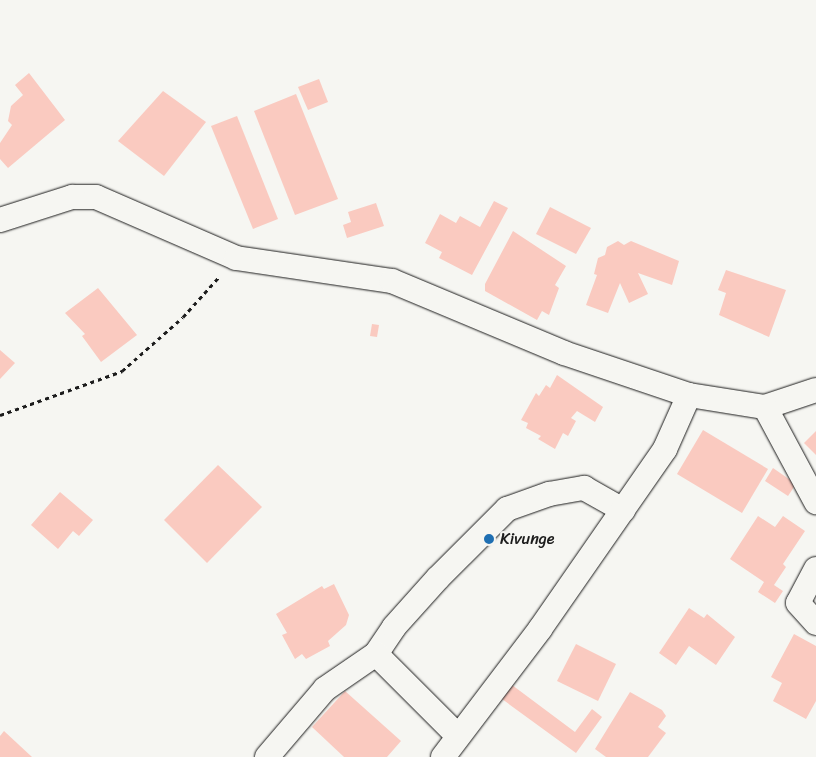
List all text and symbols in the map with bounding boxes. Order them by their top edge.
place label: Kivunge [500,529,555,549]
marker: Kivunge [482,532,496,546]

